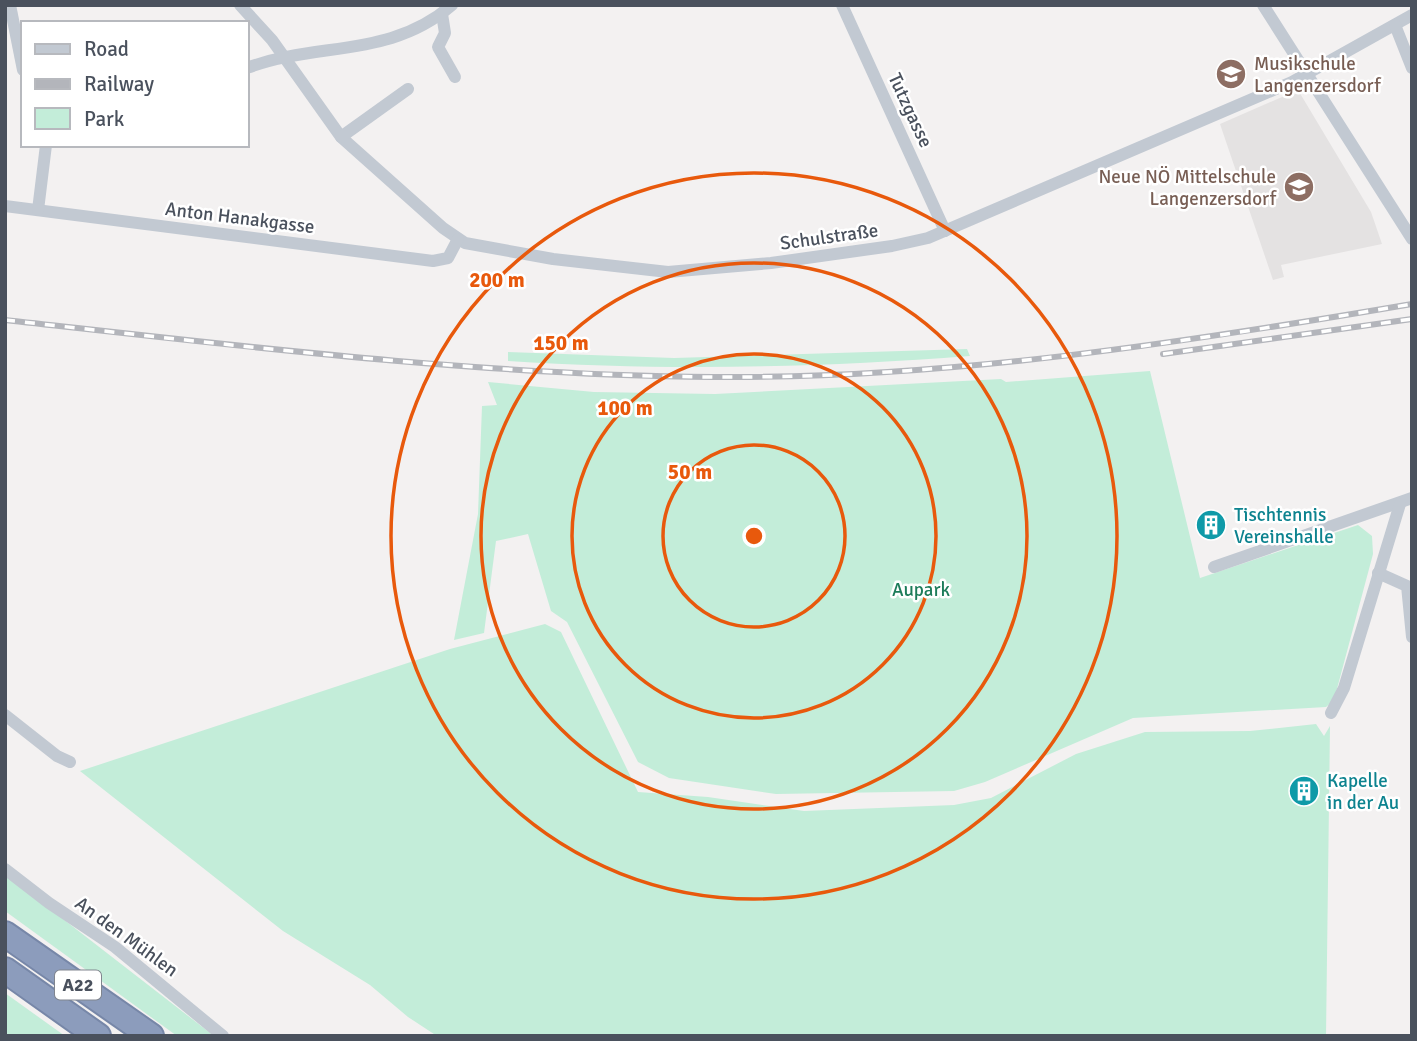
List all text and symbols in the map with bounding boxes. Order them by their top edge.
legend [21,21,248,147]
text: Road [84,36,129,62]
place label: Musikschule Langenzersdorf [1254,52,1382,98]
school or university icon: Musikschule Langenzersdorf [1214,57,1248,91]
street label: Tutzgasse [882,69,938,151]
text: Railway [84,71,154,97]
text: Park [84,106,125,132]
place label: Neue NÖ Mittelschule Langenzersdorf [1098,165,1278,211]
school or university icon: Neue NÖ Mittelschule Langenzersdorf [1282,170,1316,204]
street label: Anton Hanakgasse [164,197,316,239]
street label: Schulstraße [779,218,880,256]
text: 200 m [469,267,525,293]
text: 150 m [533,330,589,356]
text: 100 m [597,395,653,421]
text: 50 m [668,459,712,485]
place label: Tischtennis Vereinshalle [1234,503,1334,549]
building icon: Tischtennis Vereinshalle [1194,508,1228,542]
centre of rings [742,524,766,548]
park label: Aupark [892,578,950,602]
place label: Kapelle in der Au [1327,769,1399,815]
building icon: Kapelle in der Au [1287,774,1321,808]
street label: An den Mühlen [70,891,183,982]
road number: A22 [55,970,101,1000]

